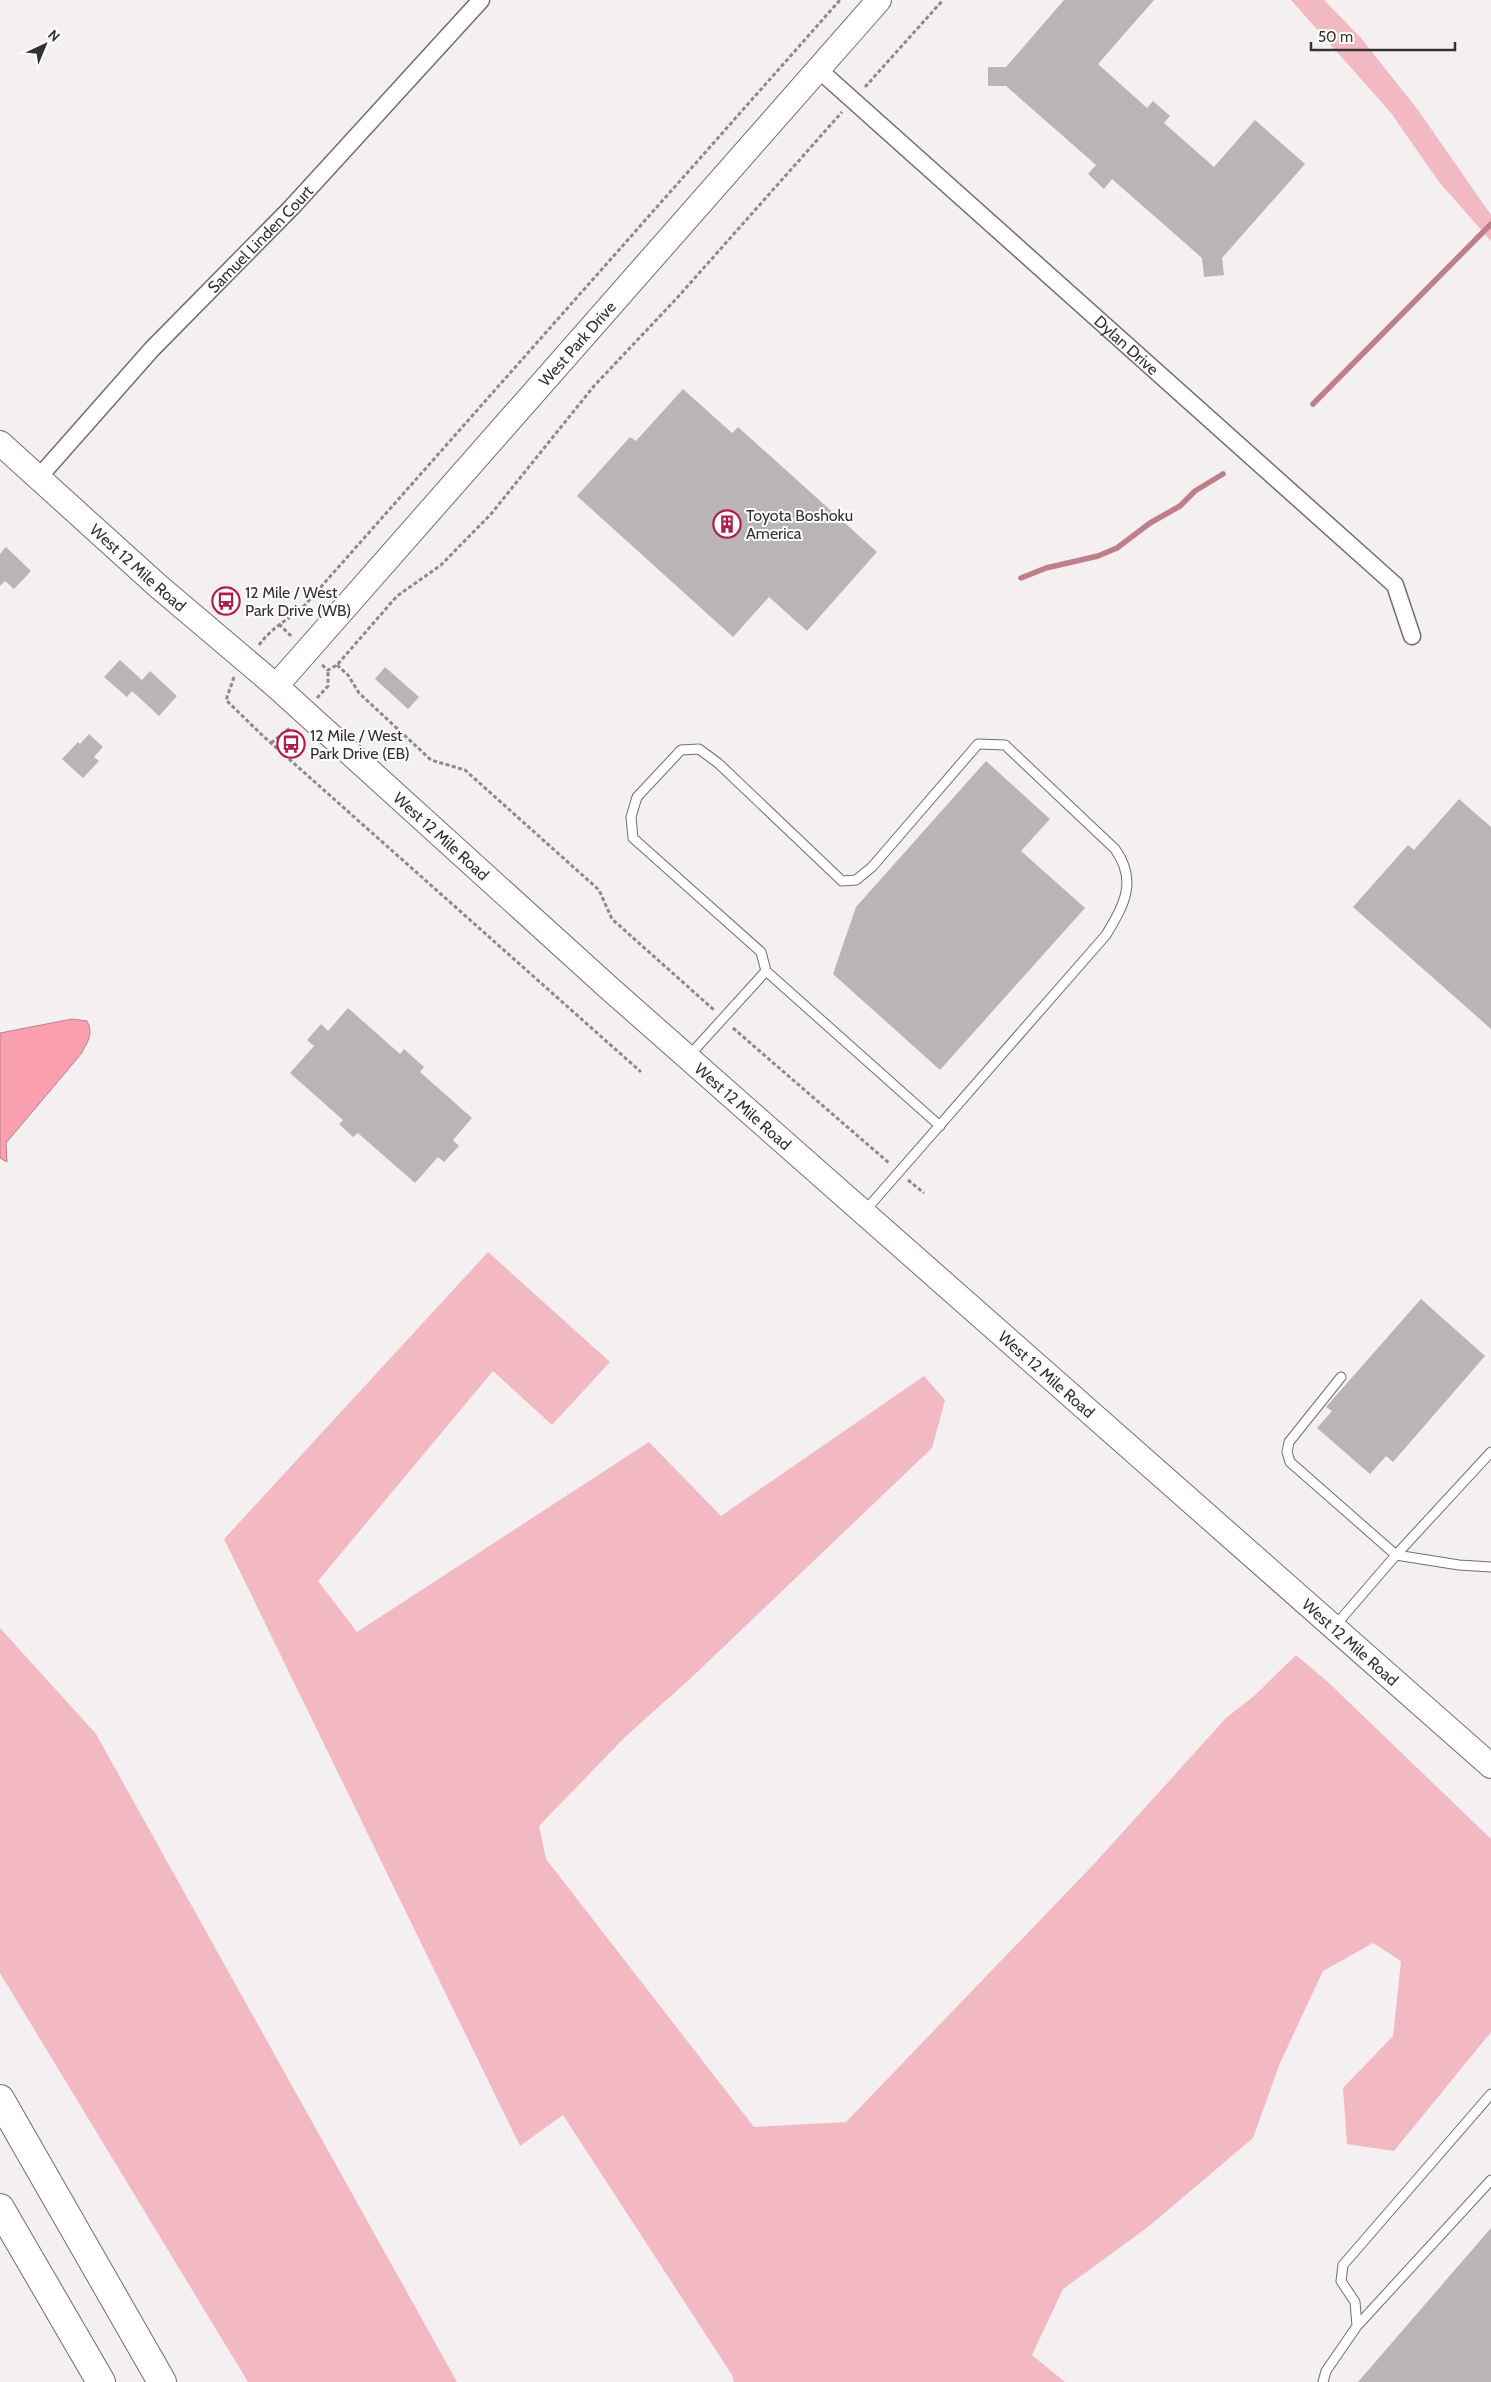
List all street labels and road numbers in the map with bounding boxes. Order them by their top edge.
street label: Samuel Linden Court [204,181,317,297]
street label: West Park Drive [535,297,619,390]
street label: Dylan Drive [1091,311,1163,379]
street label: West 12 Mile Road [86,520,190,615]
street label: West 12 Mile Road [390,788,493,884]
street label: West 12 Mile Road [691,1059,795,1154]
street label: West 12 Mile Road [995,1327,1099,1422]
street label: West 12 Mile Road [1298,1595,1403,1690]

